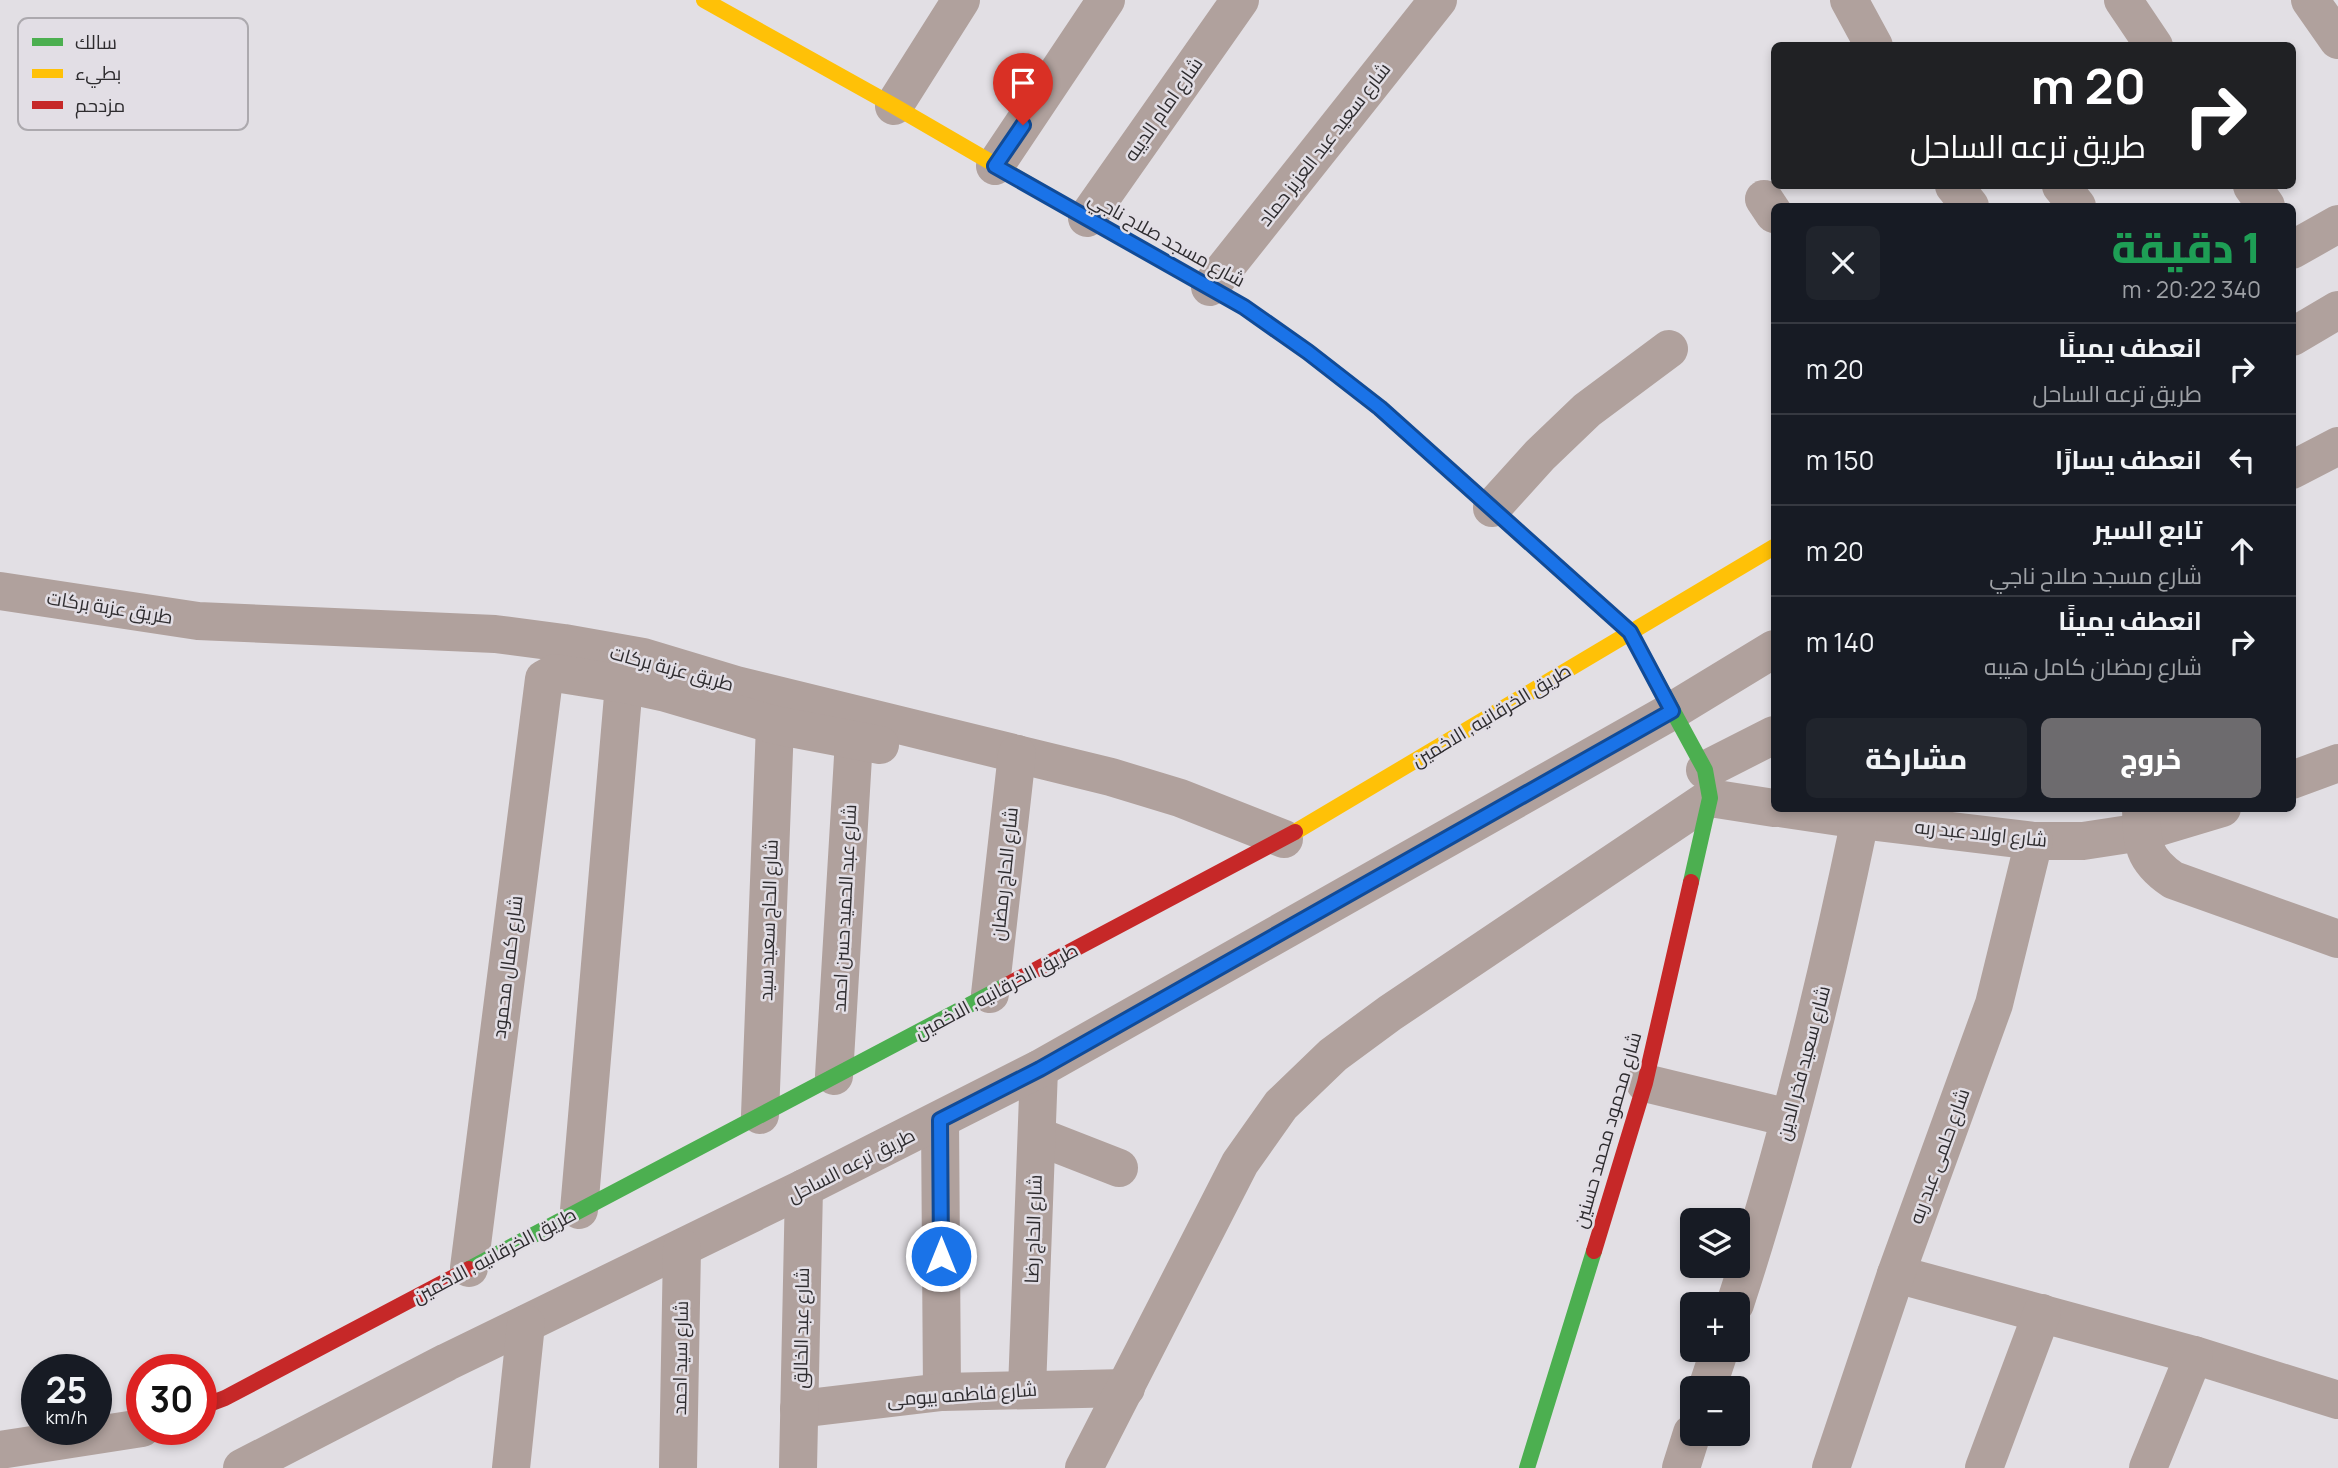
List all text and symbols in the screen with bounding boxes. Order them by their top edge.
legend [18,18,248,130]
text: سالك [75,29,117,55]
street label: شارع امام الديبه [1118,52,1209,167]
text: 20 m [2031,52,2146,119]
pin [993,53,1053,125]
street label: شارع سعيد عبد العزيز حماد [1252,57,1397,232]
text: بطيء [75,60,121,88]
icon: arrive [1004,64,1042,102]
icon: right [2170,70,2261,161]
text: مزدحم [75,92,125,119]
text: طريق ترعه الساحل [1910,124,2146,168]
street label: شارع مسجد صلاح ناجي [1083,185,1250,295]
text: 1 دقيقة [2112,218,2261,276]
button: close [1806,226,1880,300]
text: 340 m · 20:22 [2122,273,2261,305]
text: انعطف يمينًا [2058,329,2202,365]
icon: right [2223,350,2261,388]
text: 20 m [1806,351,1864,387]
text: طريق ترعه الساحل [2032,377,2202,409]
text: انعطف يسارًا [2055,441,2202,477]
icon: left [2223,441,2261,479]
text: 150 m [1806,442,1874,478]
text: تابع السير [2093,511,2202,547]
icon: ahead [2223,532,2261,570]
text: 20 m [1806,533,1864,569]
text: شارع مسجد صلاح ناجي [1989,559,2202,591]
street label: طريق عزبة بركات [45,584,175,630]
text: انعطف يمينًا [2058,602,2202,638]
icon: right [2223,623,2261,661]
text: 140 m [1806,624,1875,660]
street label: طريق عزبة بركات [607,639,737,697]
text: شارع رمضان كامل هيبه [1984,650,2202,682]
street label: طريق الخرقانيه, الاخمين [1406,657,1576,773]
button: مشاركة [1806,718,2027,798]
button: خروج [2041,718,2261,798]
street label: شارع عبد الحميد حسن احمد [826,804,863,1013]
street label: شارع الحاج رمضان [984,806,1025,942]
street label: شارع اولاد عبد ربه [1913,813,2049,854]
street label: شارع الحاج سعيد سيد [752,839,785,1001]
street label: شارع كمال محمود [485,894,530,1040]
street label: طريق الخرقانيه, الاخمين [910,937,1082,1045]
street label: شارع سعيد فخر الدين [1770,983,1837,1144]
street label: شارع محمود محمد حسنين [1567,1029,1648,1231]
street label: شارع حلمى عبد ربه [1902,1085,1976,1228]
street label: طريق ترعه الساحل [783,1122,919,1208]
street label: شارع الحاج رضا [1018,1174,1049,1284]
street label: طريق الخرقانيه, الاخمين [408,1201,580,1309]
map controls [1680,1208,1750,1446]
button: layers [1680,1208,1750,1278]
position arrow [904,1219,978,1293]
street label: شارع عبد الخالق [787,1267,816,1389]
button: + [1680,1292,1750,1362]
street label: شارع سيد احمد [666,1301,695,1415]
speed limit sign: 30 [126,1354,217,1445]
text: 25 [46,1366,87,1414]
street label: شارع فاطمه بيومى [886,1376,1038,1413]
button: − [1680,1376,1750,1446]
text: km/h [46,1405,87,1429]

